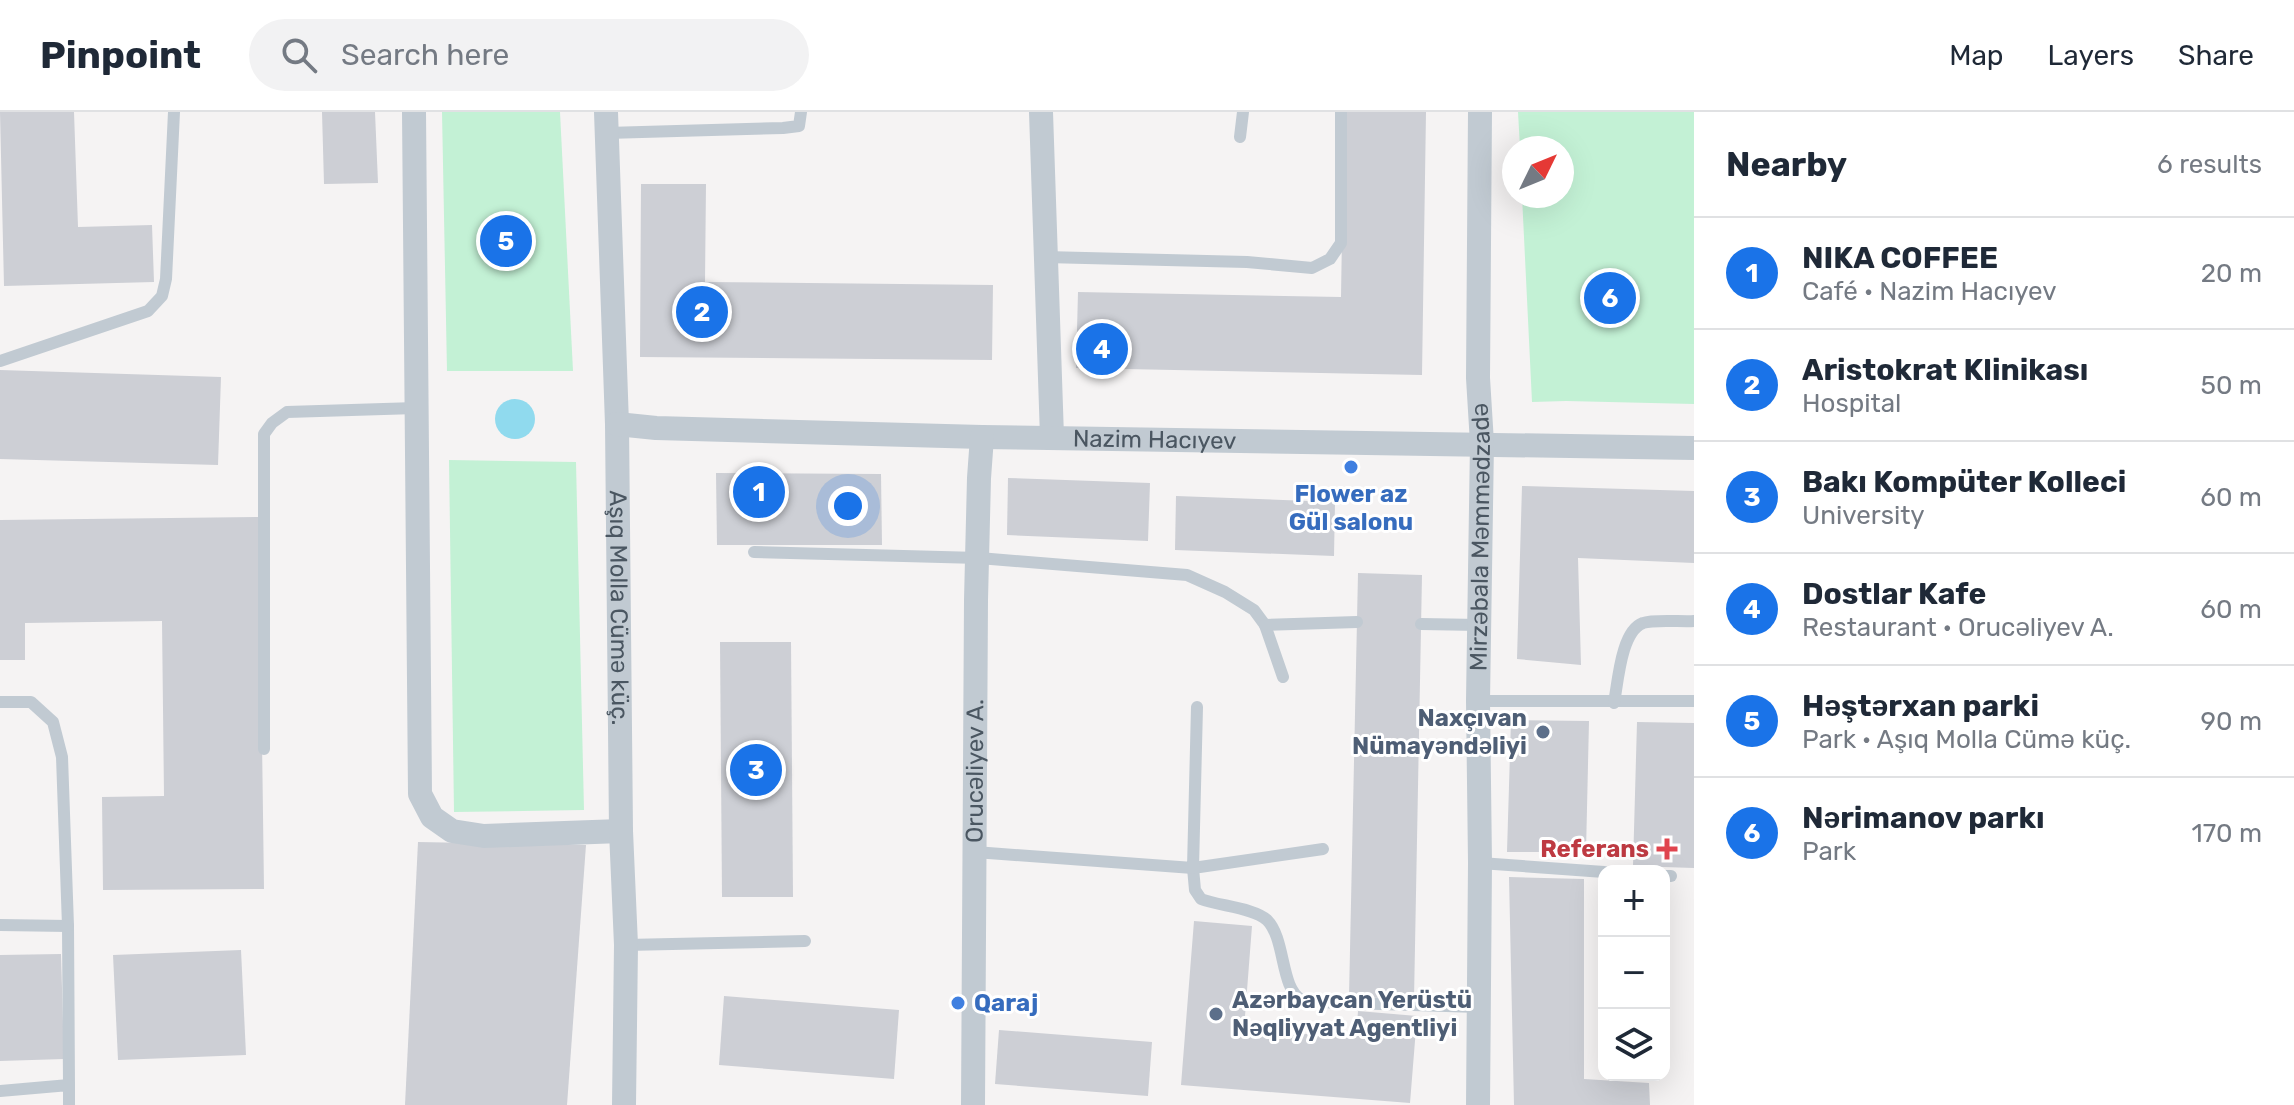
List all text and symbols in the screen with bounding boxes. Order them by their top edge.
search box [249,19,809,91]
text: Pinpoint [40,32,201,78]
icon: search [277,33,321,77]
text: Search here [341,37,509,73]
text: Map [1949,39,2004,72]
text: Layers [2048,39,2134,72]
text: Share [2178,39,2254,72]
north arrow [1502,136,1574,208]
text: Nearby [1726,144,1847,185]
text: 6 results [2157,149,2262,180]
pin: 5 [480,211,532,271]
text: NIKA COFFEE [1802,240,1998,276]
text: 1 [1746,258,1758,289]
text: 20 m [2201,258,2262,289]
pin: 6 [1584,268,1636,328]
text: Café · Nazim Hacıyev [1802,276,2057,307]
pin: 2 [676,282,728,342]
pin: 4 [1076,319,1128,379]
text: Aristokrat Klinikası [1802,352,2088,388]
text: 2 [1744,370,1760,401]
text: 50 m [2201,370,2262,401]
text: Hospital [1802,388,1901,419]
street label: Mirzəbala Məmmədzadə [1464,402,1496,671]
street label: Nazim Hacıyev [1073,424,1237,455]
marker: Flower az Gül salonu [1342,458,1360,476]
pin: 1 [733,462,785,522]
text: Bakı Kompüter Kolleci [1802,464,2126,500]
place label: Flower az Gül salonu [1289,480,1413,536]
text: 3 [1743,482,1761,513]
text: 60 m [2200,482,2262,513]
your location [828,486,868,526]
street label: Aşıq Molla Cümə küç. [604,490,634,726]
text: University [1802,500,1925,531]
text: Dostlar Kafe [1802,576,1986,612]
text: 4 [1743,594,1761,625]
text: 60 m [2200,594,2262,625]
text: Restaurant · Orucəliyev A. [1802,612,2114,643]
text: Həştərxan parki [1802,688,2039,724]
street label: Orucəliyev A. [961,699,989,843]
place label: Naxçıvan Nümayəndəliyi [1352,704,1527,760]
text: 5 [1744,706,1760,737]
text: 90 m [2201,706,2262,737]
marker: Naxçıvan Nümayəndəliyi [1534,723,1552,741]
text: Park · Aşıq Molla Cümə küç. [1802,724,2131,755]
pin: 3 [730,740,782,800]
text: Nərimanov parkı [1802,800,2045,836]
text: 6 [1744,818,1760,849]
text: 170 m [2192,818,2262,849]
place label: Referans [1540,835,1649,863]
text: Park [1802,836,1856,867]
marker: Referans [1656,838,1678,860]
map controls [1598,865,1670,1081]
button: + [1598,865,1670,937]
button: − [1598,937,1670,1009]
place label: Azərbaycan Yerüstü Nəqliyyat Agentliyi [1232,986,1472,1042]
place label: Qaraj [974,989,1038,1017]
marker: Qaraj [949,994,967,1012]
marker: Azərbaycan Yerüstü Nəqliyyat Agentliyi [1207,1005,1225,1023]
button: layers [1598,1009,1670,1081]

